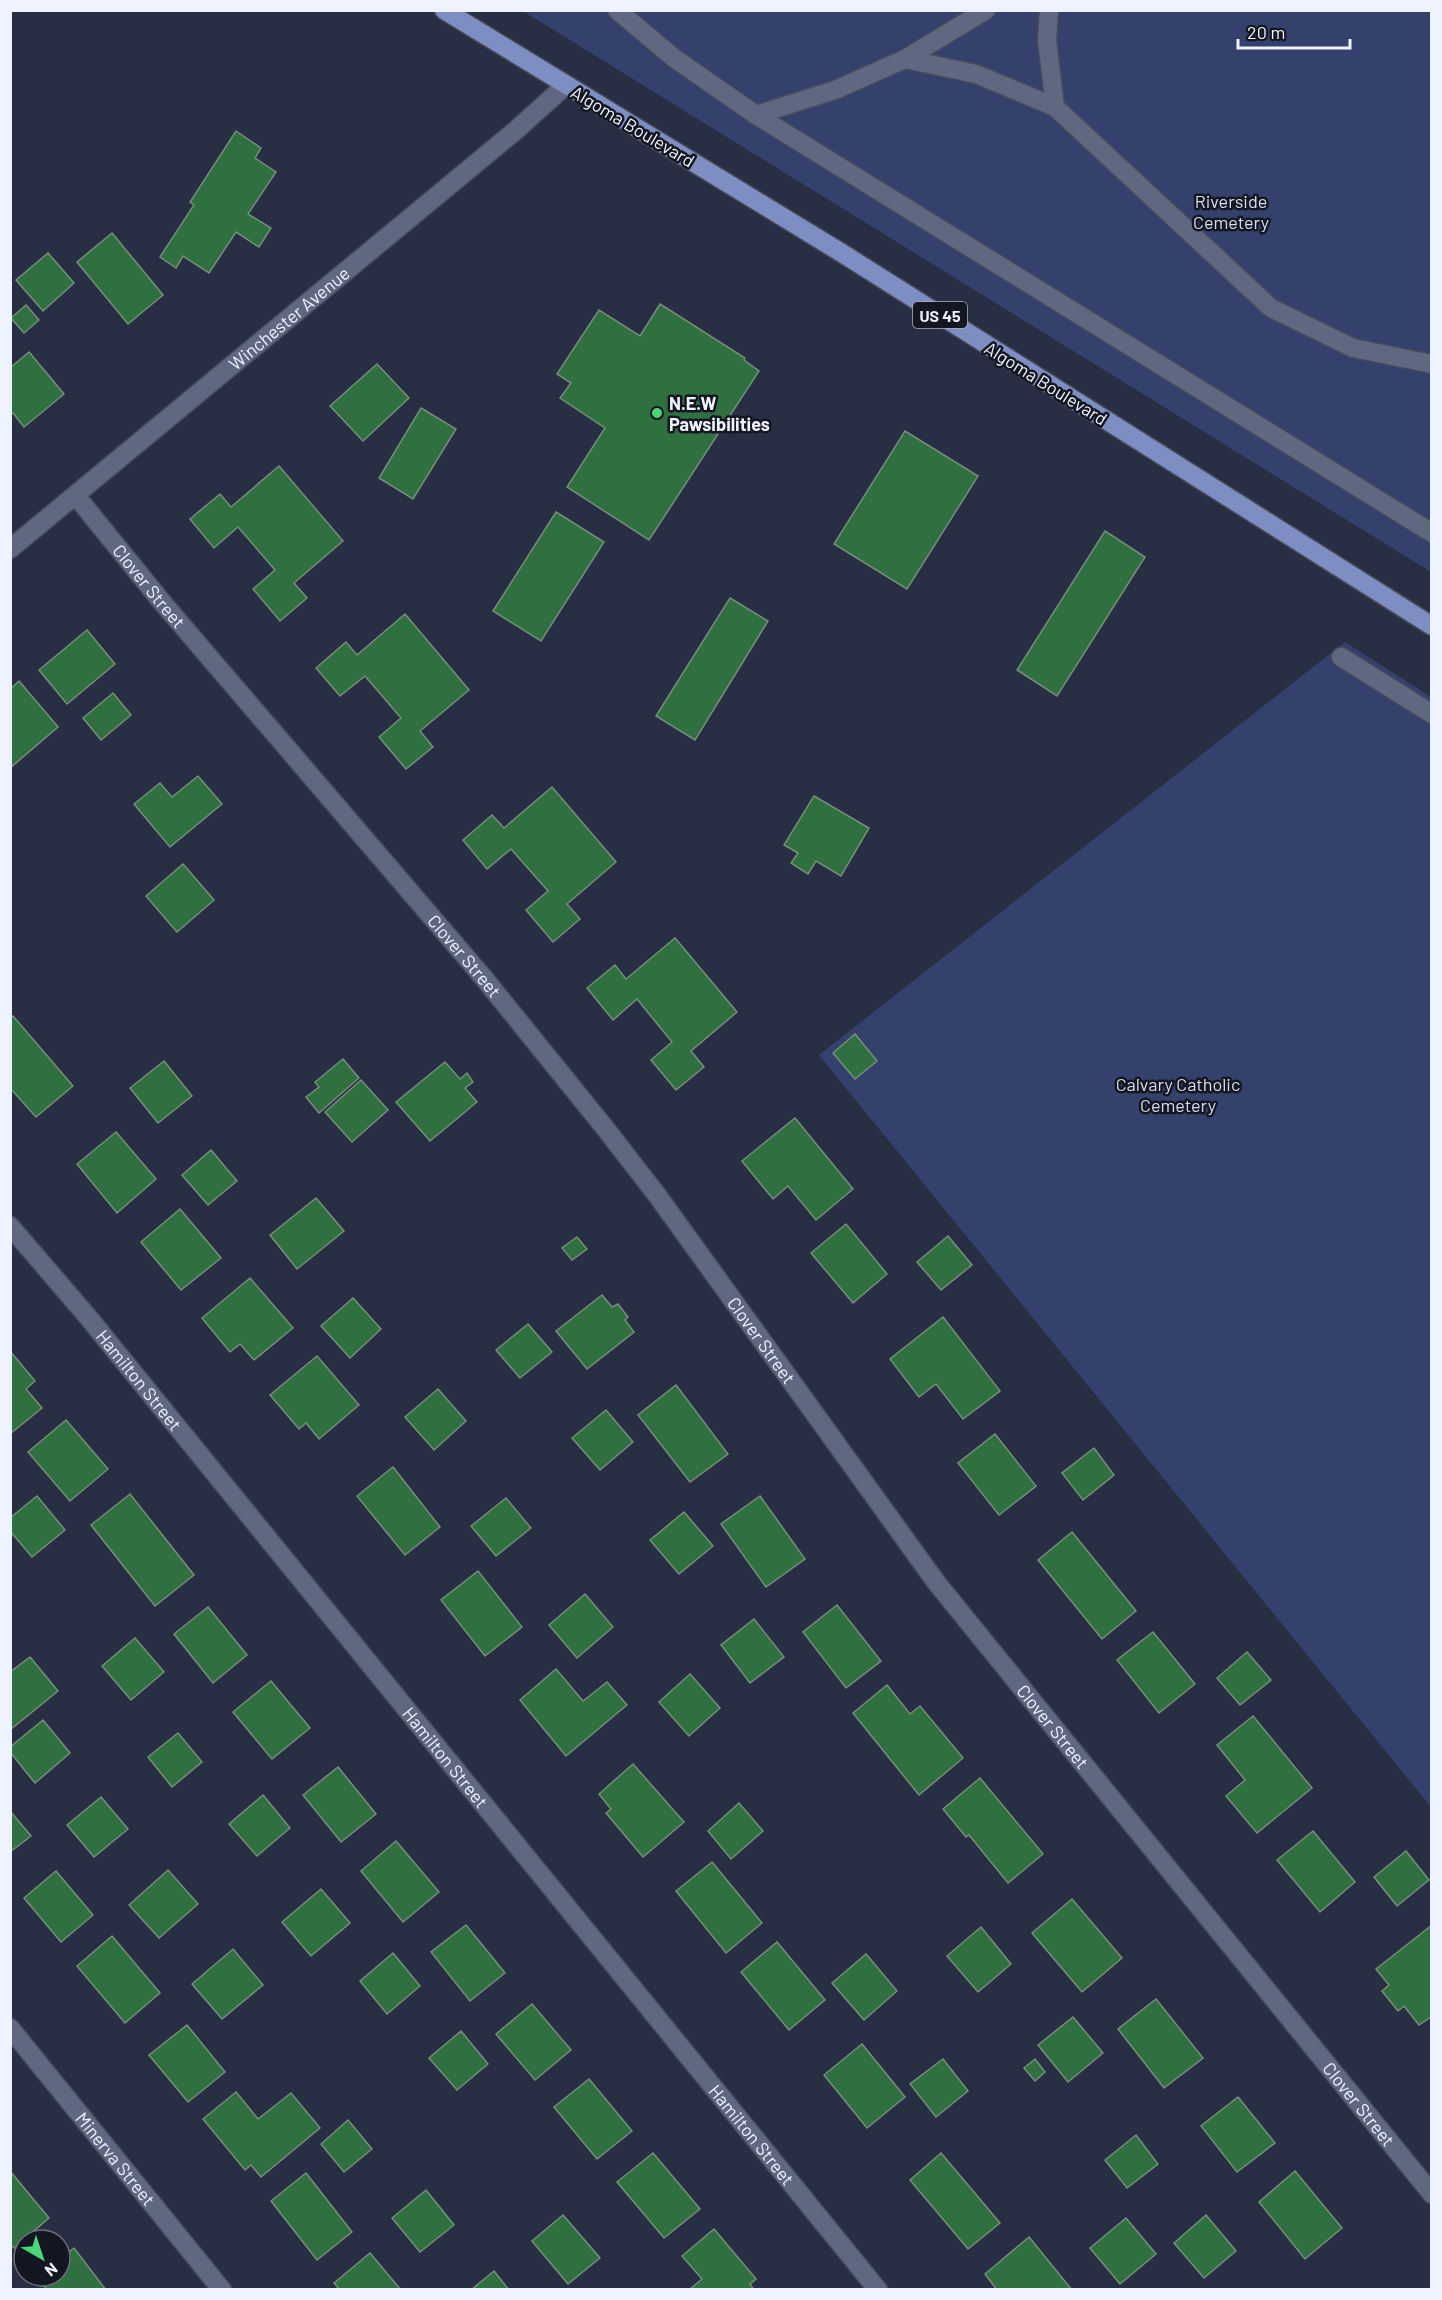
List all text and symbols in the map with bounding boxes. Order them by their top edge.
scale bar [1238,12,1350,50]
text: 20 m [1247,21,1285,43]
street label: Algoma Boulevard [567,80,699,172]
park label: Riverside Cemetery [1193,190,1269,233]
street label: Winchester Avenue [224,262,354,375]
road number: US 45 [913,302,967,328]
street label: Algoma Boulevard [981,337,1111,429]
place label: N.E.W Pawsibilities [669,392,770,435]
marker: N.E.W Pawsibilities [650,406,664,420]
street label: Clover Street [108,540,190,632]
street label: Clover Street [423,910,506,1002]
park label: Calvary Catholic Cemetery [1116,1073,1240,1116]
street label: Clover Street [723,1292,800,1388]
street label: Hamilton Street [92,1325,187,1435]
street label: Clover Street [1012,1680,1094,1773]
street label: Hamilton Street [398,1703,493,1812]
street label: Clover Street [1318,2058,1400,2150]
street label: Hamilton Street [704,2080,799,2189]
street label: Minerva Street [71,2107,160,2210]
north arrow [12,2228,72,2288]
text: N [42,2259,62,2281]

